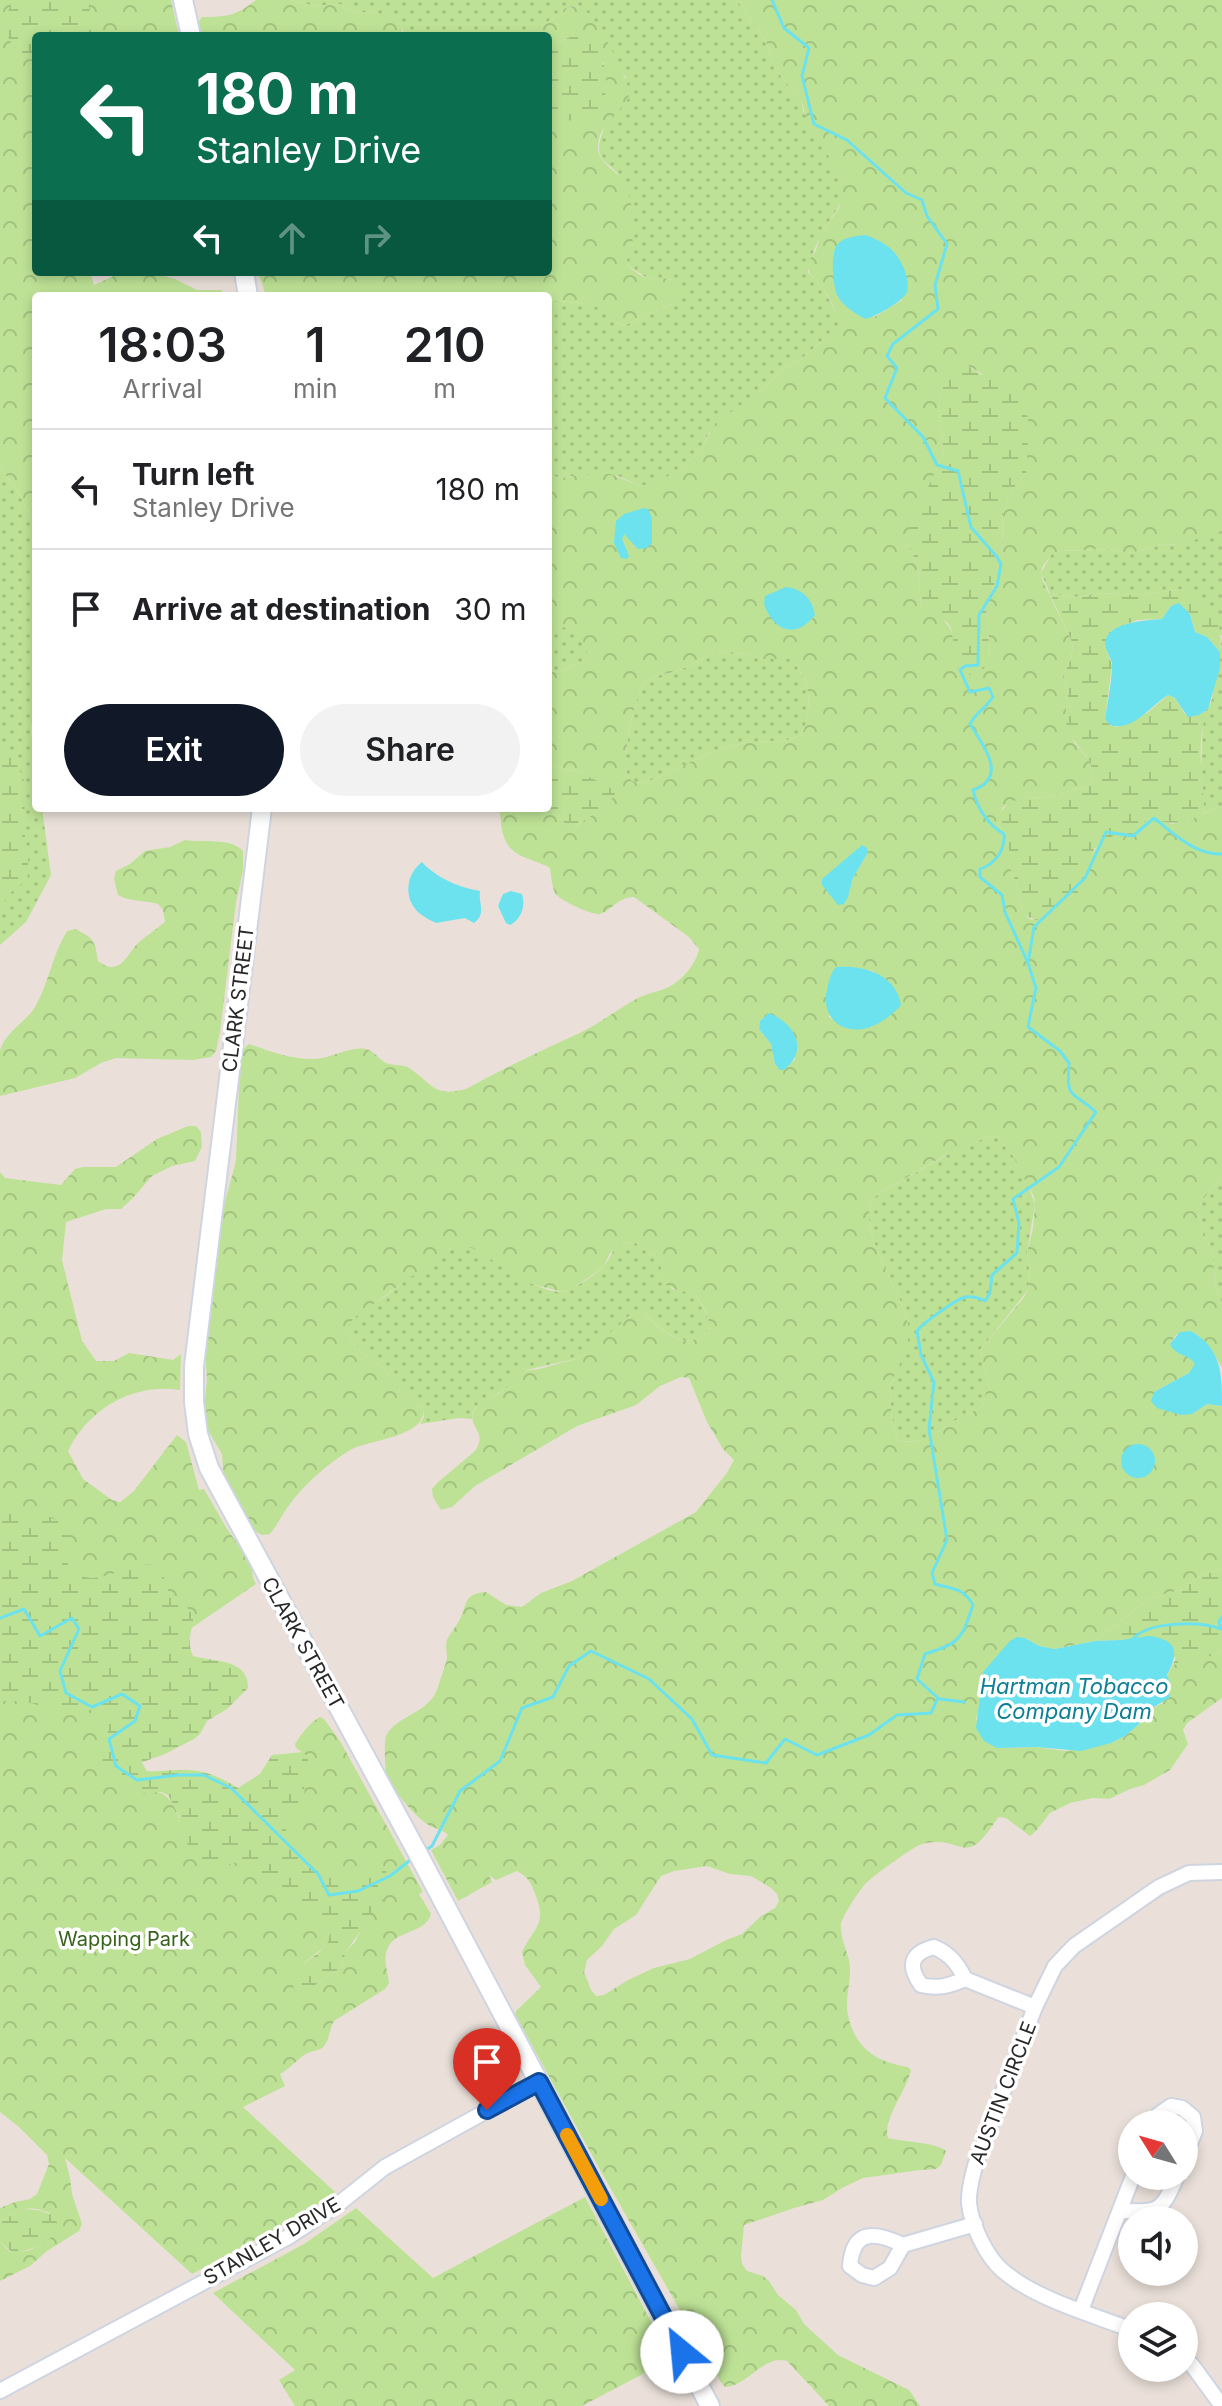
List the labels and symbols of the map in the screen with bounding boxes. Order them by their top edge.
street label: CLARK STREET [217,924,259,1074]
street label: CLARK STREET [257,1573,349,1713]
water label: Hartman Tobacco Company Dam [980,1673,1168,1724]
park label: Wapping Park [58,1927,190,1951]
street label: AUSTIN CIRCLE [965,2018,1041,2168]
pin [453,2028,521,2110]
north arrow [1118,2110,1198,2190]
street label: STANLEY DRIVE [199,2192,345,2290]
position arrow [640,2310,724,2394]

